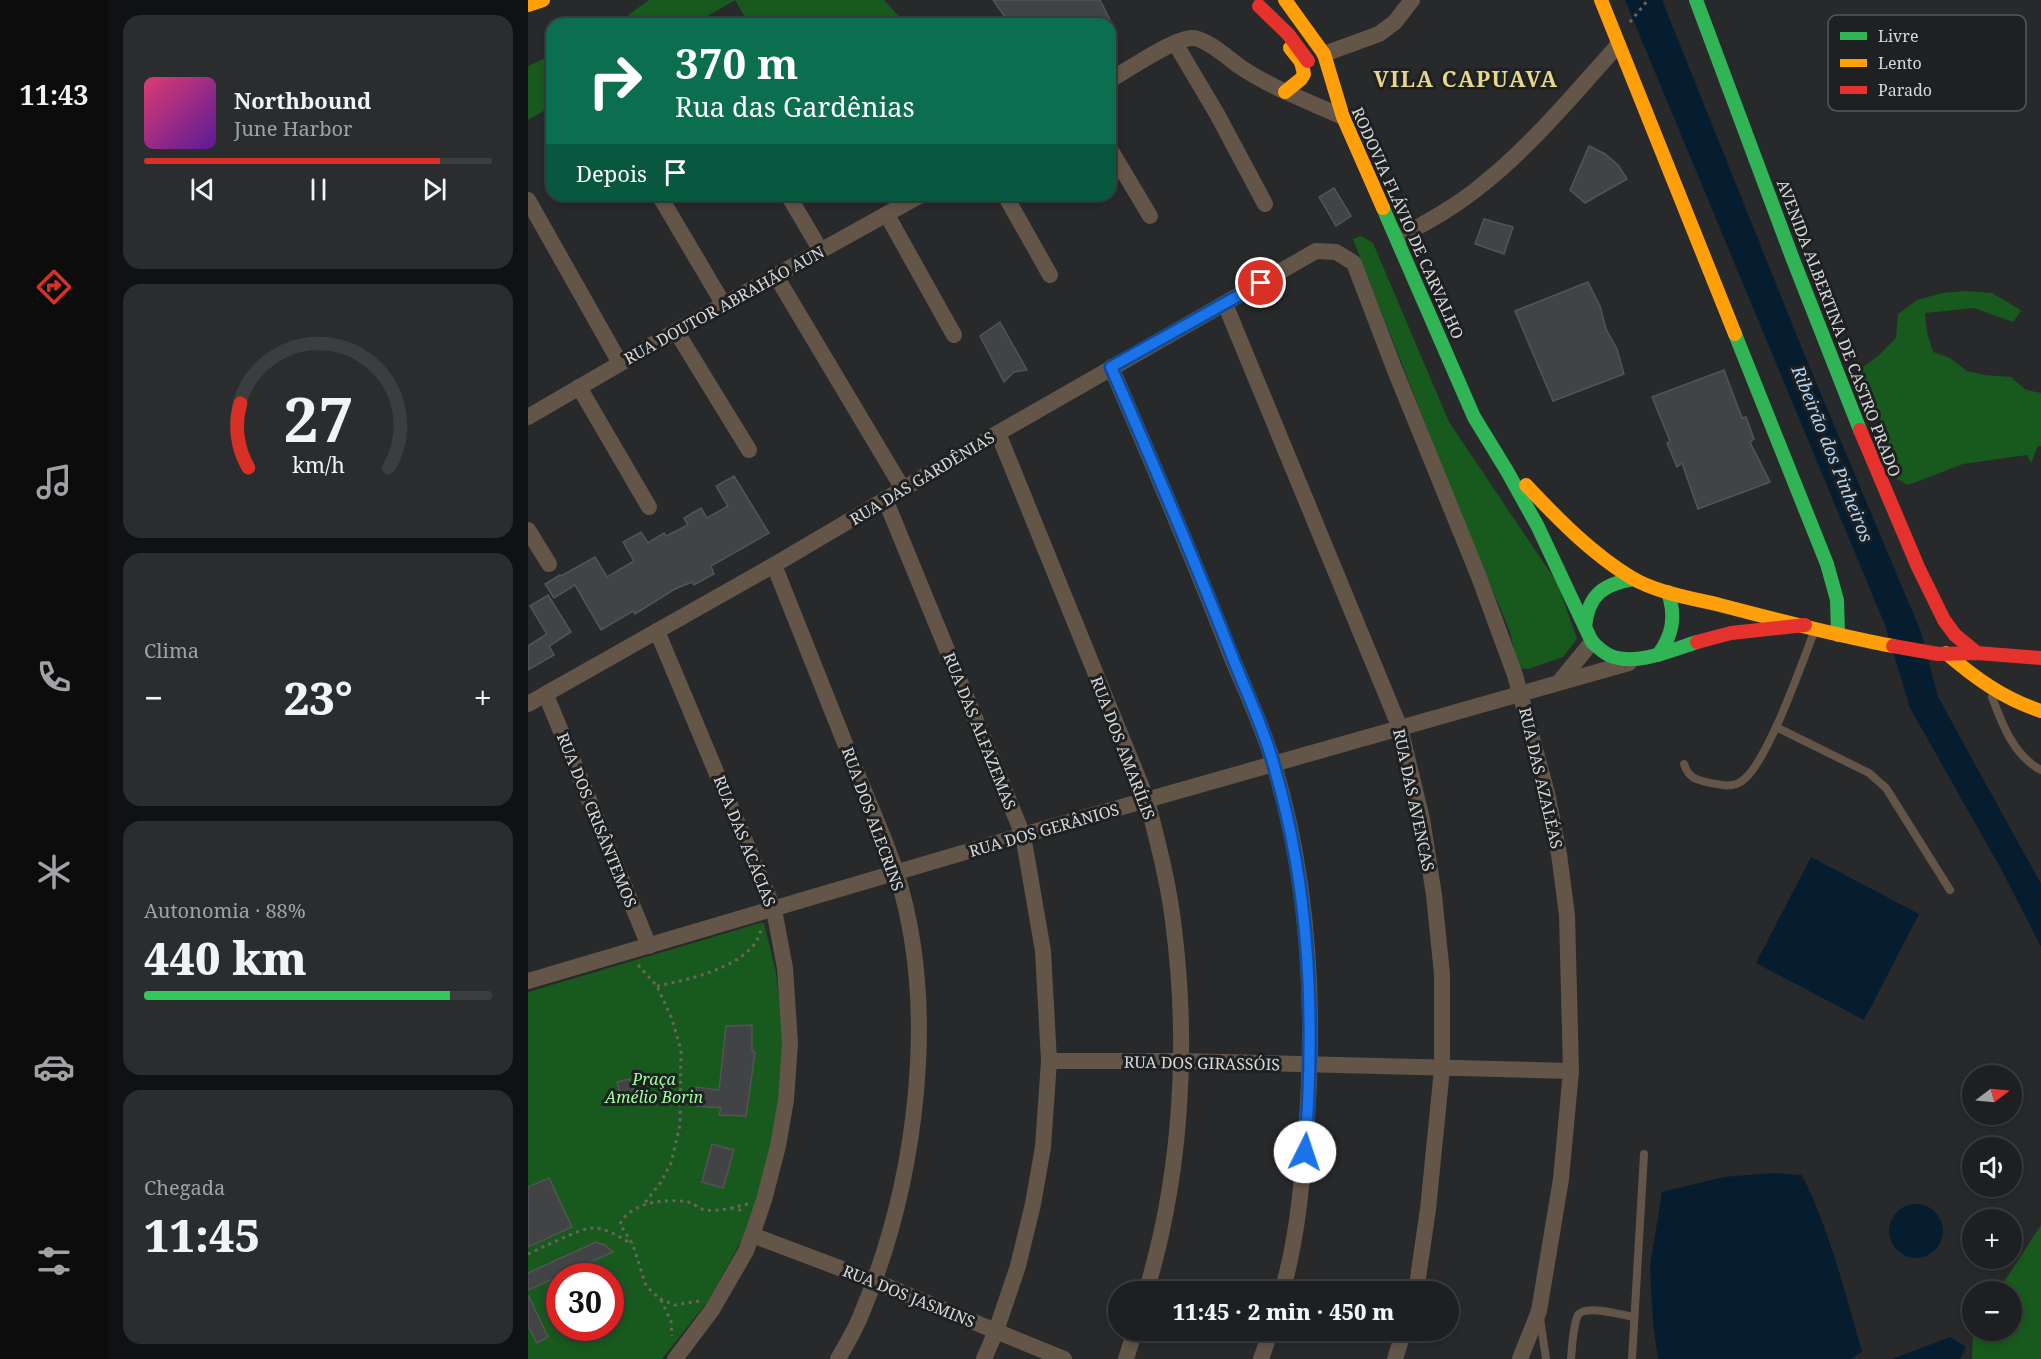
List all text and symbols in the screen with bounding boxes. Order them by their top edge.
legend [1828,15,2026,111]
text: Livre [1878,25,1918,47]
text: 370 m [675,34,799,91]
icon: right [576,42,654,120]
text: Lento [1878,52,1922,74]
district label: VILA CAPUAVA [1373,63,1559,93]
text: 11:43 [19,76,89,113]
text: Parado [1878,79,1932,101]
text: Northbound [234,85,371,115]
text: Rua das Gardênias [675,88,915,125]
street label: RODOVIA FLÁVIO DE CARVALHO [1347,104,1469,342]
text: June Harbor [234,115,352,142]
icon: arrive [659,156,692,189]
text: Depois [576,158,647,188]
icon: previous [186,173,219,206]
icon: pause [302,173,335,206]
icon: next [418,173,451,206]
street label: AVENIDA ALBERTINA DE CASTRO PRADO [1772,176,1906,480]
street label: RUA DOUTOR ABRAHÃO AUN [620,241,828,369]
pin [1235,257,1286,308]
icon: directions [33,266,75,308]
icon: arrive [1244,266,1277,299]
water label: Ribeirão dos Pinheiros [1786,361,1879,545]
text: 27 [283,375,353,460]
street label: RUA DAS GARDÊNIAS [846,426,998,530]
text: km/h [292,450,345,479]
icon: music [33,461,75,503]
text: Clima [144,637,199,664]
street label: RUA DAS ALFAZEMAS [938,649,1022,813]
icon: phone [33,656,75,698]
text: 23° [284,667,353,728]
street label: RUA DOS AMARÍLIS [1086,673,1160,823]
text: − [144,675,163,720]
text: + [474,675,492,720]
street label: RUA DAS AZALÉAS [1514,705,1568,851]
street label: RUA DAS AVENCAS [1388,727,1440,873]
street label: RUA DOS CRISÂNTEMOS [552,729,642,911]
street label: RUA DOS ALECRINS [837,744,909,894]
street label: RUA DAS ACÁCIAS [709,772,781,910]
street label: RUA DOS GERÂNIOS [966,798,1122,862]
icon: climate [33,851,75,893]
text: Autonomia · 88% [144,897,306,924]
text: 440 km [144,927,307,988]
icon: car [33,1046,75,1088]
street label: RUA DOS GIRASSÓIS [1124,1051,1280,1075]
north arrow [1962,1065,2022,1125]
map controls [1962,1065,2022,1341]
park label: Praça Amélio Borin [604,1068,703,1108]
position arrow [1273,1120,1337,1184]
button: sound [1962,1137,2022,1197]
text: Chegada [144,1174,225,1201]
text: 11:45 [144,1204,260,1265]
button: + [1962,1209,2022,1269]
icon: filters [33,1240,75,1282]
street label: RUA DOS JASMINS [840,1259,978,1333]
speed limit sign: 30 [546,1263,624,1341]
button: − [1962,1281,2022,1341]
text: 11:45 · 2 min · 450 m [1173,1296,1394,1326]

